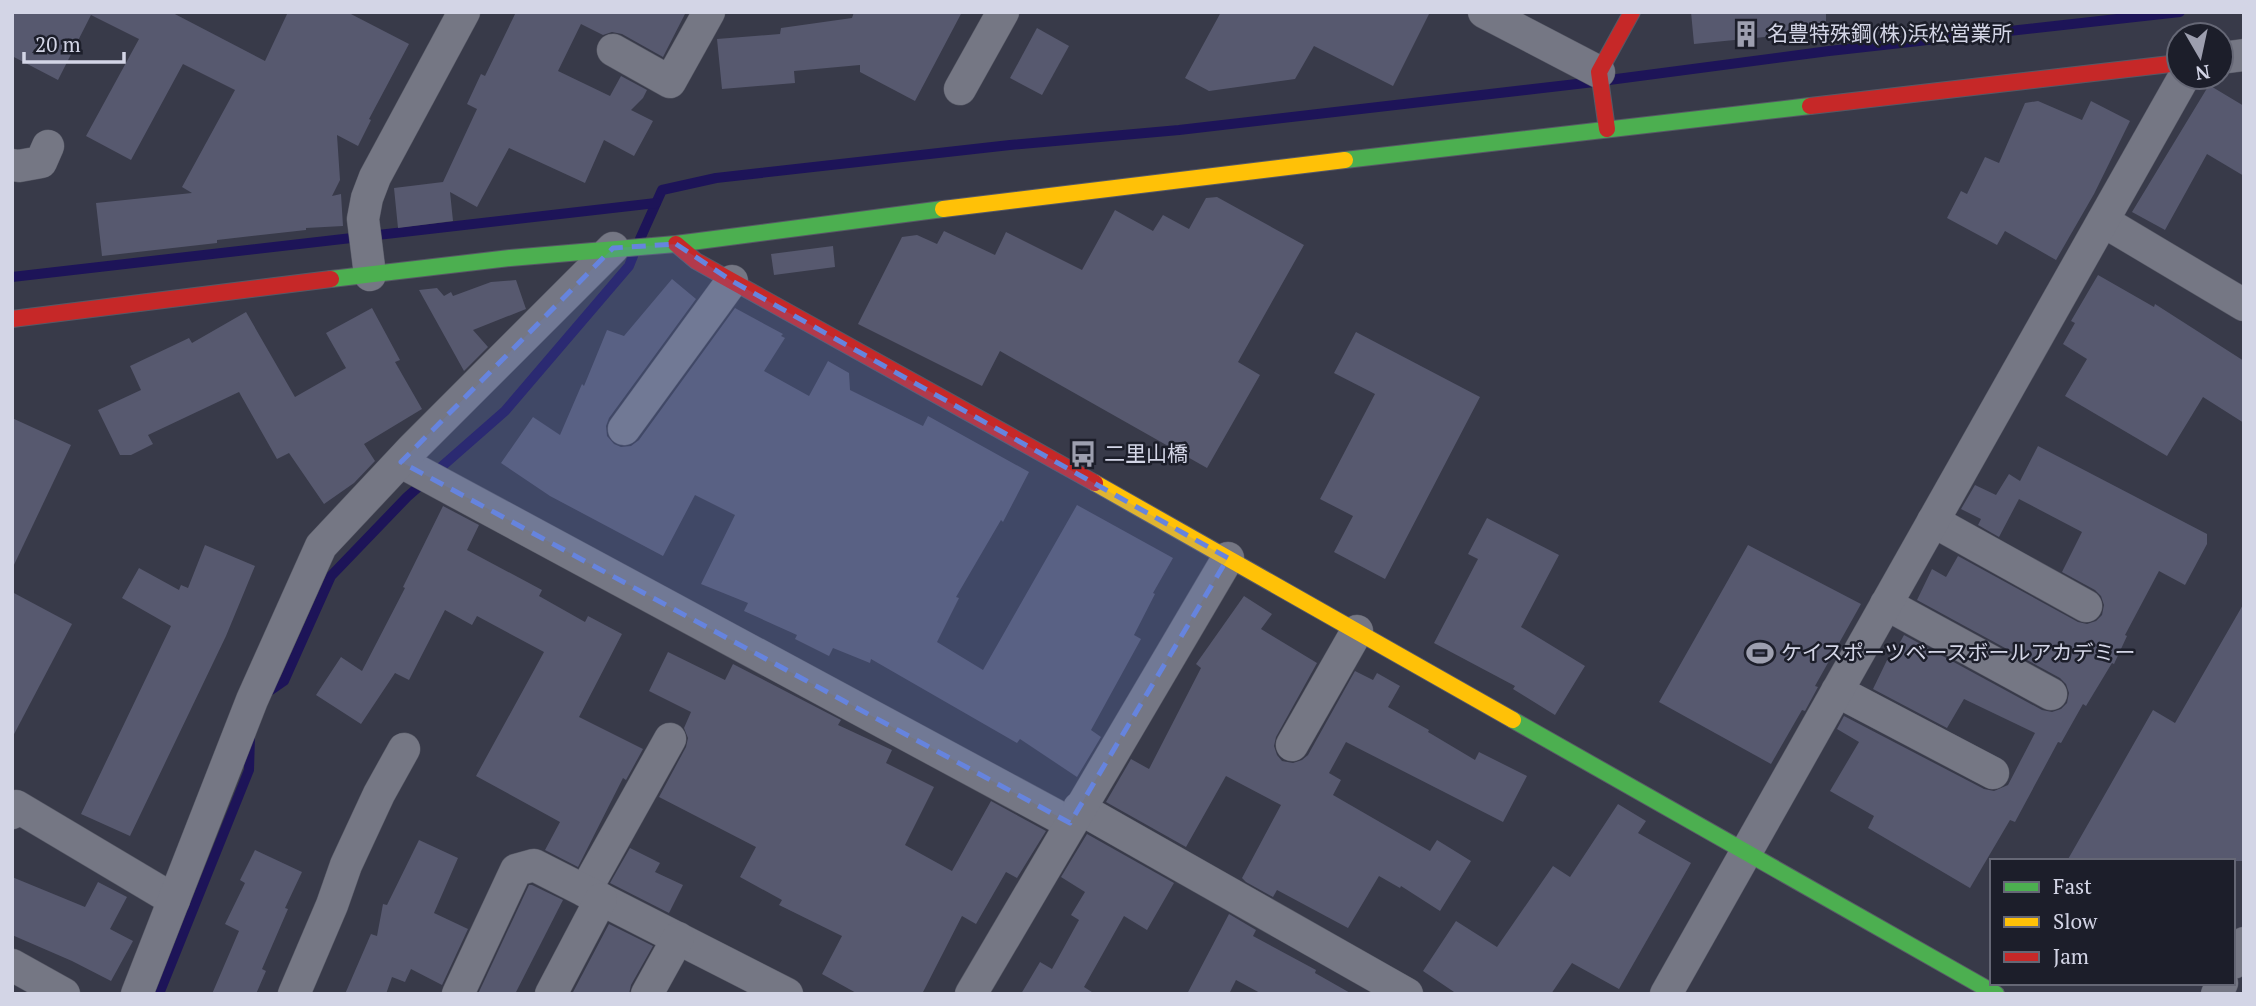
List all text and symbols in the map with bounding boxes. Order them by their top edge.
building icon: 名豊特殊鋼(株)浜松営業所 [1731,19,1761,49]
place label: 名豊特殊鋼(株)浜松営業所 [1767,19,2012,47]
scale bar [24,21,124,65]
north arrow [2165,21,2235,91]
text: 20 m [35,30,81,58]
text: N [2193,60,2212,87]
bus stop icon: 二里山橋 [1068,439,1098,469]
place label: 二里山橋 [1104,439,1188,467]
sports icon: ケイスポーツベースボールアカデミー [1745,638,1775,668]
place label: ケイスポーツベースボールアカデミー [1781,638,2135,666]
legend [1990,859,2235,985]
text: Fast [2053,872,2092,900]
text: Slow [2053,907,2098,935]
text: Jam [2053,942,2089,970]

